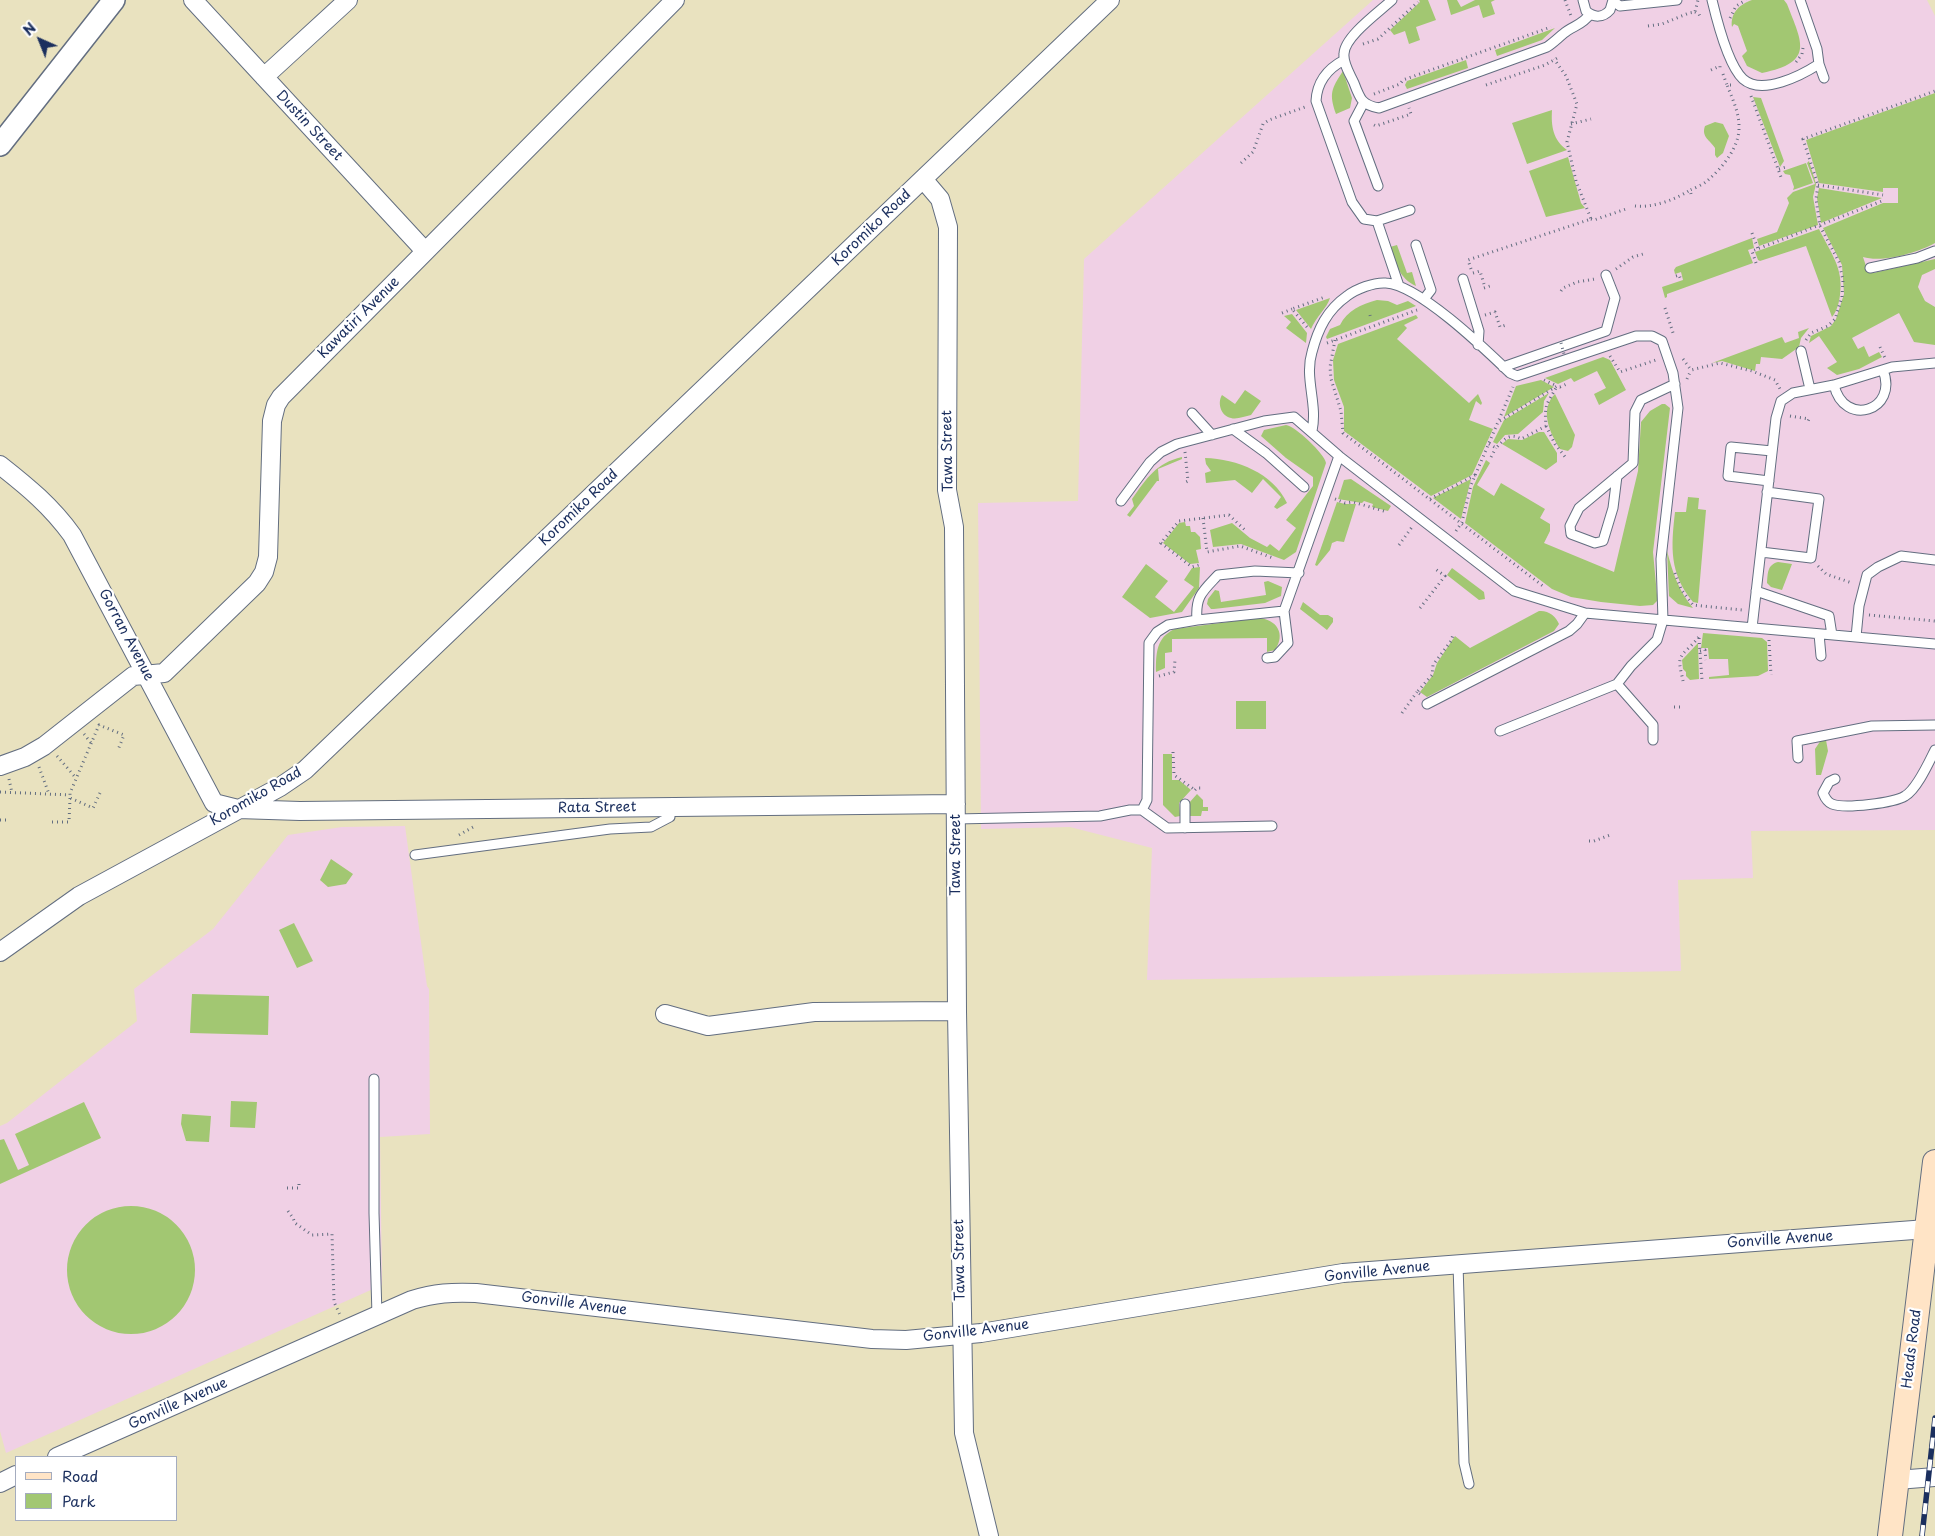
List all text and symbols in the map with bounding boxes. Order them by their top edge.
north arrow [15,15,65,65]
text: N [18,17,41,40]
street label: Dustin Street [272,87,346,165]
street label: Koromiko Road [829,186,915,270]
street label: Kawatiri Avenue [315,274,403,362]
street label: Tawa Street [939,410,957,492]
street label: Koromiko Road [536,466,622,550]
street label: Gorran Avenue [95,586,157,684]
street label: Koromiko Road [207,764,305,830]
street label: Rata Street [558,799,636,817]
street label: Tawa Street [948,814,964,896]
street label: Tawa Street [951,1219,969,1301]
street label: Gonville Avenue [1726,1228,1834,1252]
street label: Gonville Avenue [1323,1258,1431,1286]
street label: Gonville Avenue [520,1289,628,1319]
street label: Heads Road [1899,1308,1925,1390]
street label: Gonville Avenue [922,1316,1030,1346]
street label: Gonville Avenue [126,1375,230,1433]
legend [15,1456,178,1521]
text: Road [62,1464,98,1487]
text: Park [62,1489,96,1512]

